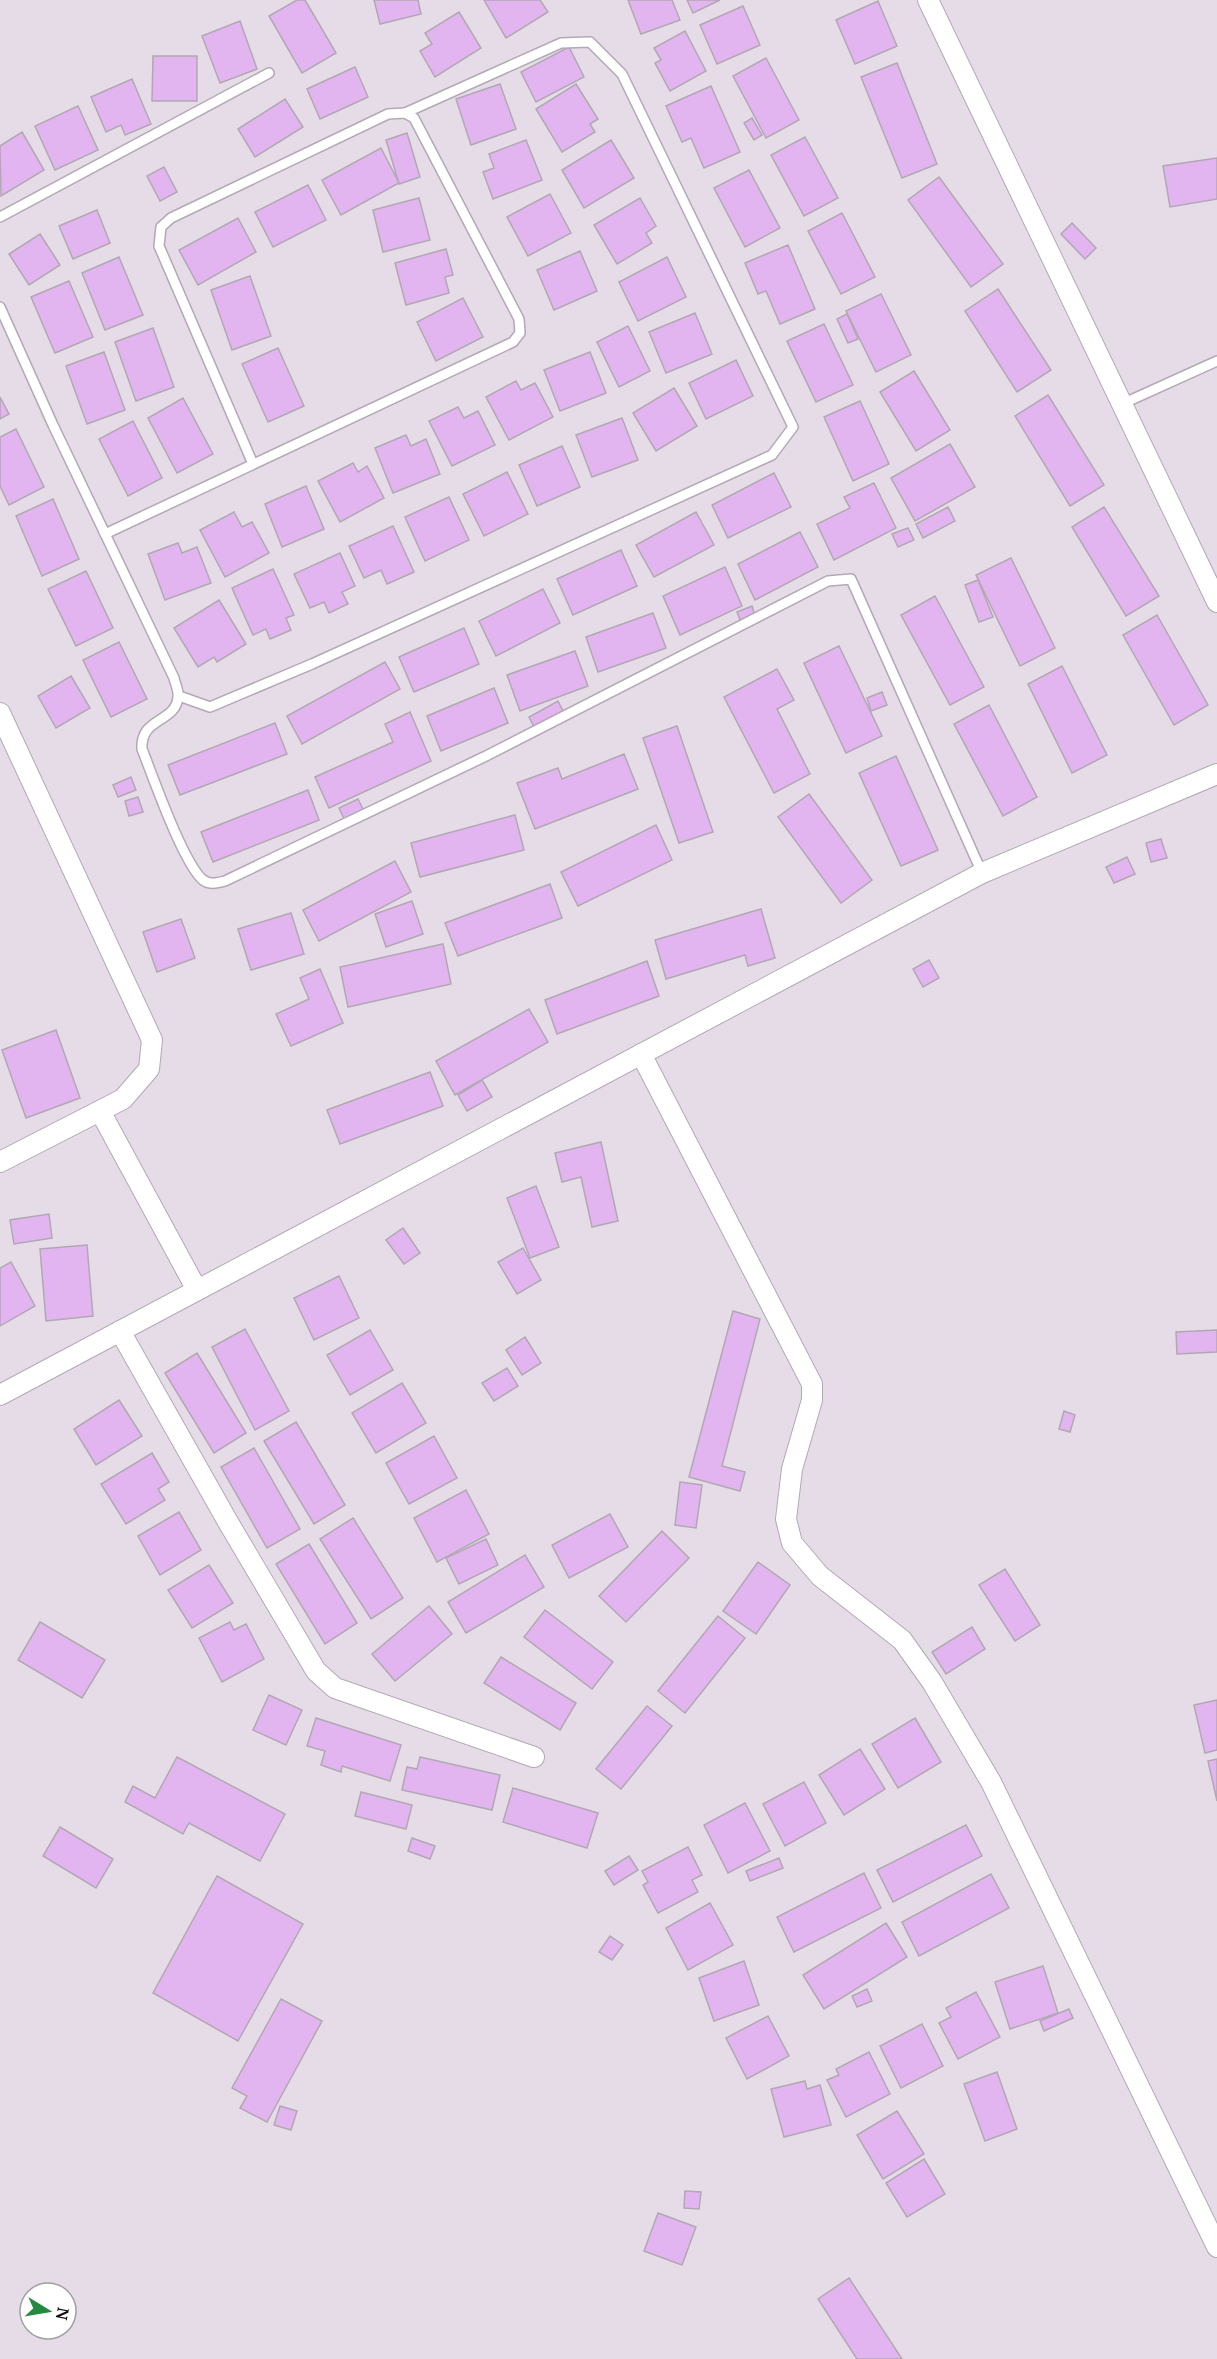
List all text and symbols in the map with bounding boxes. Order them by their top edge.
north arrow [18,2281,78,2341]
text: N [51,2306,75,2322]

